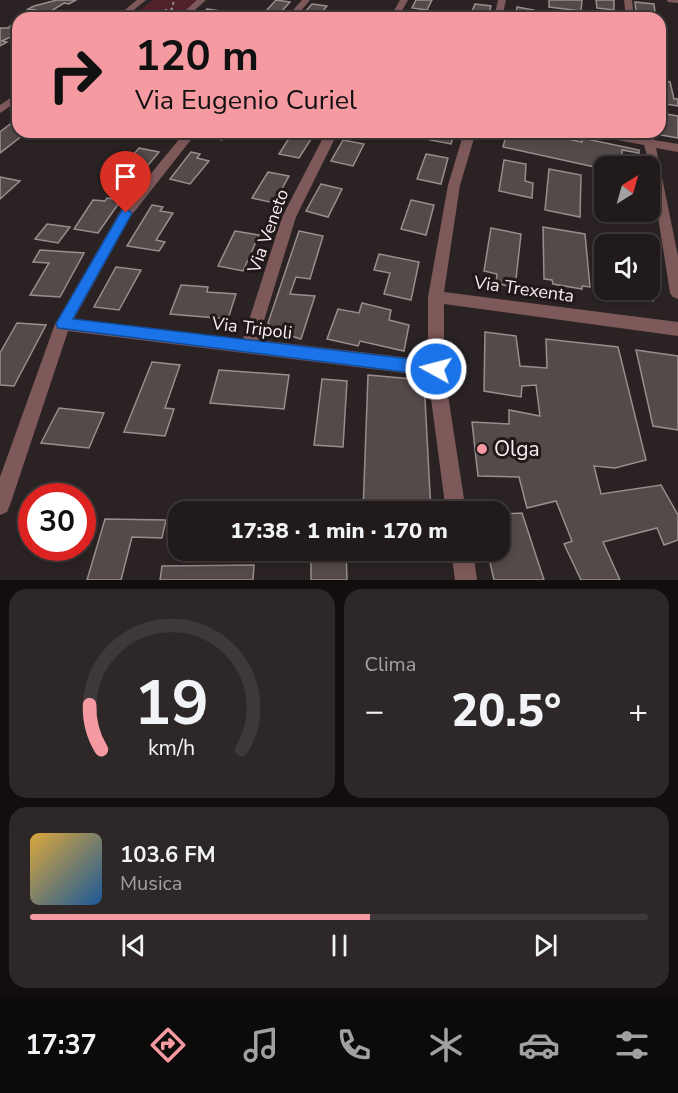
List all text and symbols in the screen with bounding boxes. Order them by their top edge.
text: 120 m [135,28,259,85]
icon: right [36,36,114,114]
text: Via Eugenio Curiel [135,82,357,119]
pin [100,151,151,213]
north arrow [594,156,660,222]
map controls [594,156,660,300]
icon: arrive [109,160,142,193]
street label: Via Veneto [241,186,294,277]
button: sound [594,234,660,300]
street label: Via Trexenta [471,270,576,308]
street label: Via Tripoli [209,311,294,345]
position arrow [404,337,468,401]
place label: Olga [494,435,540,463]
marker: Olga [475,442,489,456]
speed limit sign: 30 [18,483,96,561]
text: 17:38 · 1 min · 170 m [230,516,448,546]
text: Clima [365,651,416,678]
text: 19 [134,661,209,746]
text: 20.5° [451,681,561,742]
text: − [365,689,384,734]
text: + [628,689,648,734]
text: km/h [148,734,195,764]
text: 103.6 FM [120,840,216,870]
text: Musica [120,870,182,897]
icon: previous [117,929,150,962]
icon: pause [323,929,356,962]
icon: next [529,929,562,962]
icon: directions [147,1024,189,1066]
icon: music [240,1024,282,1066]
icon: phone [333,1024,375,1066]
icon: climate [425,1024,467,1066]
icon: car [518,1024,560,1066]
icon: filters [611,1024,653,1066]
text: 17:37 [25,1027,97,1064]

